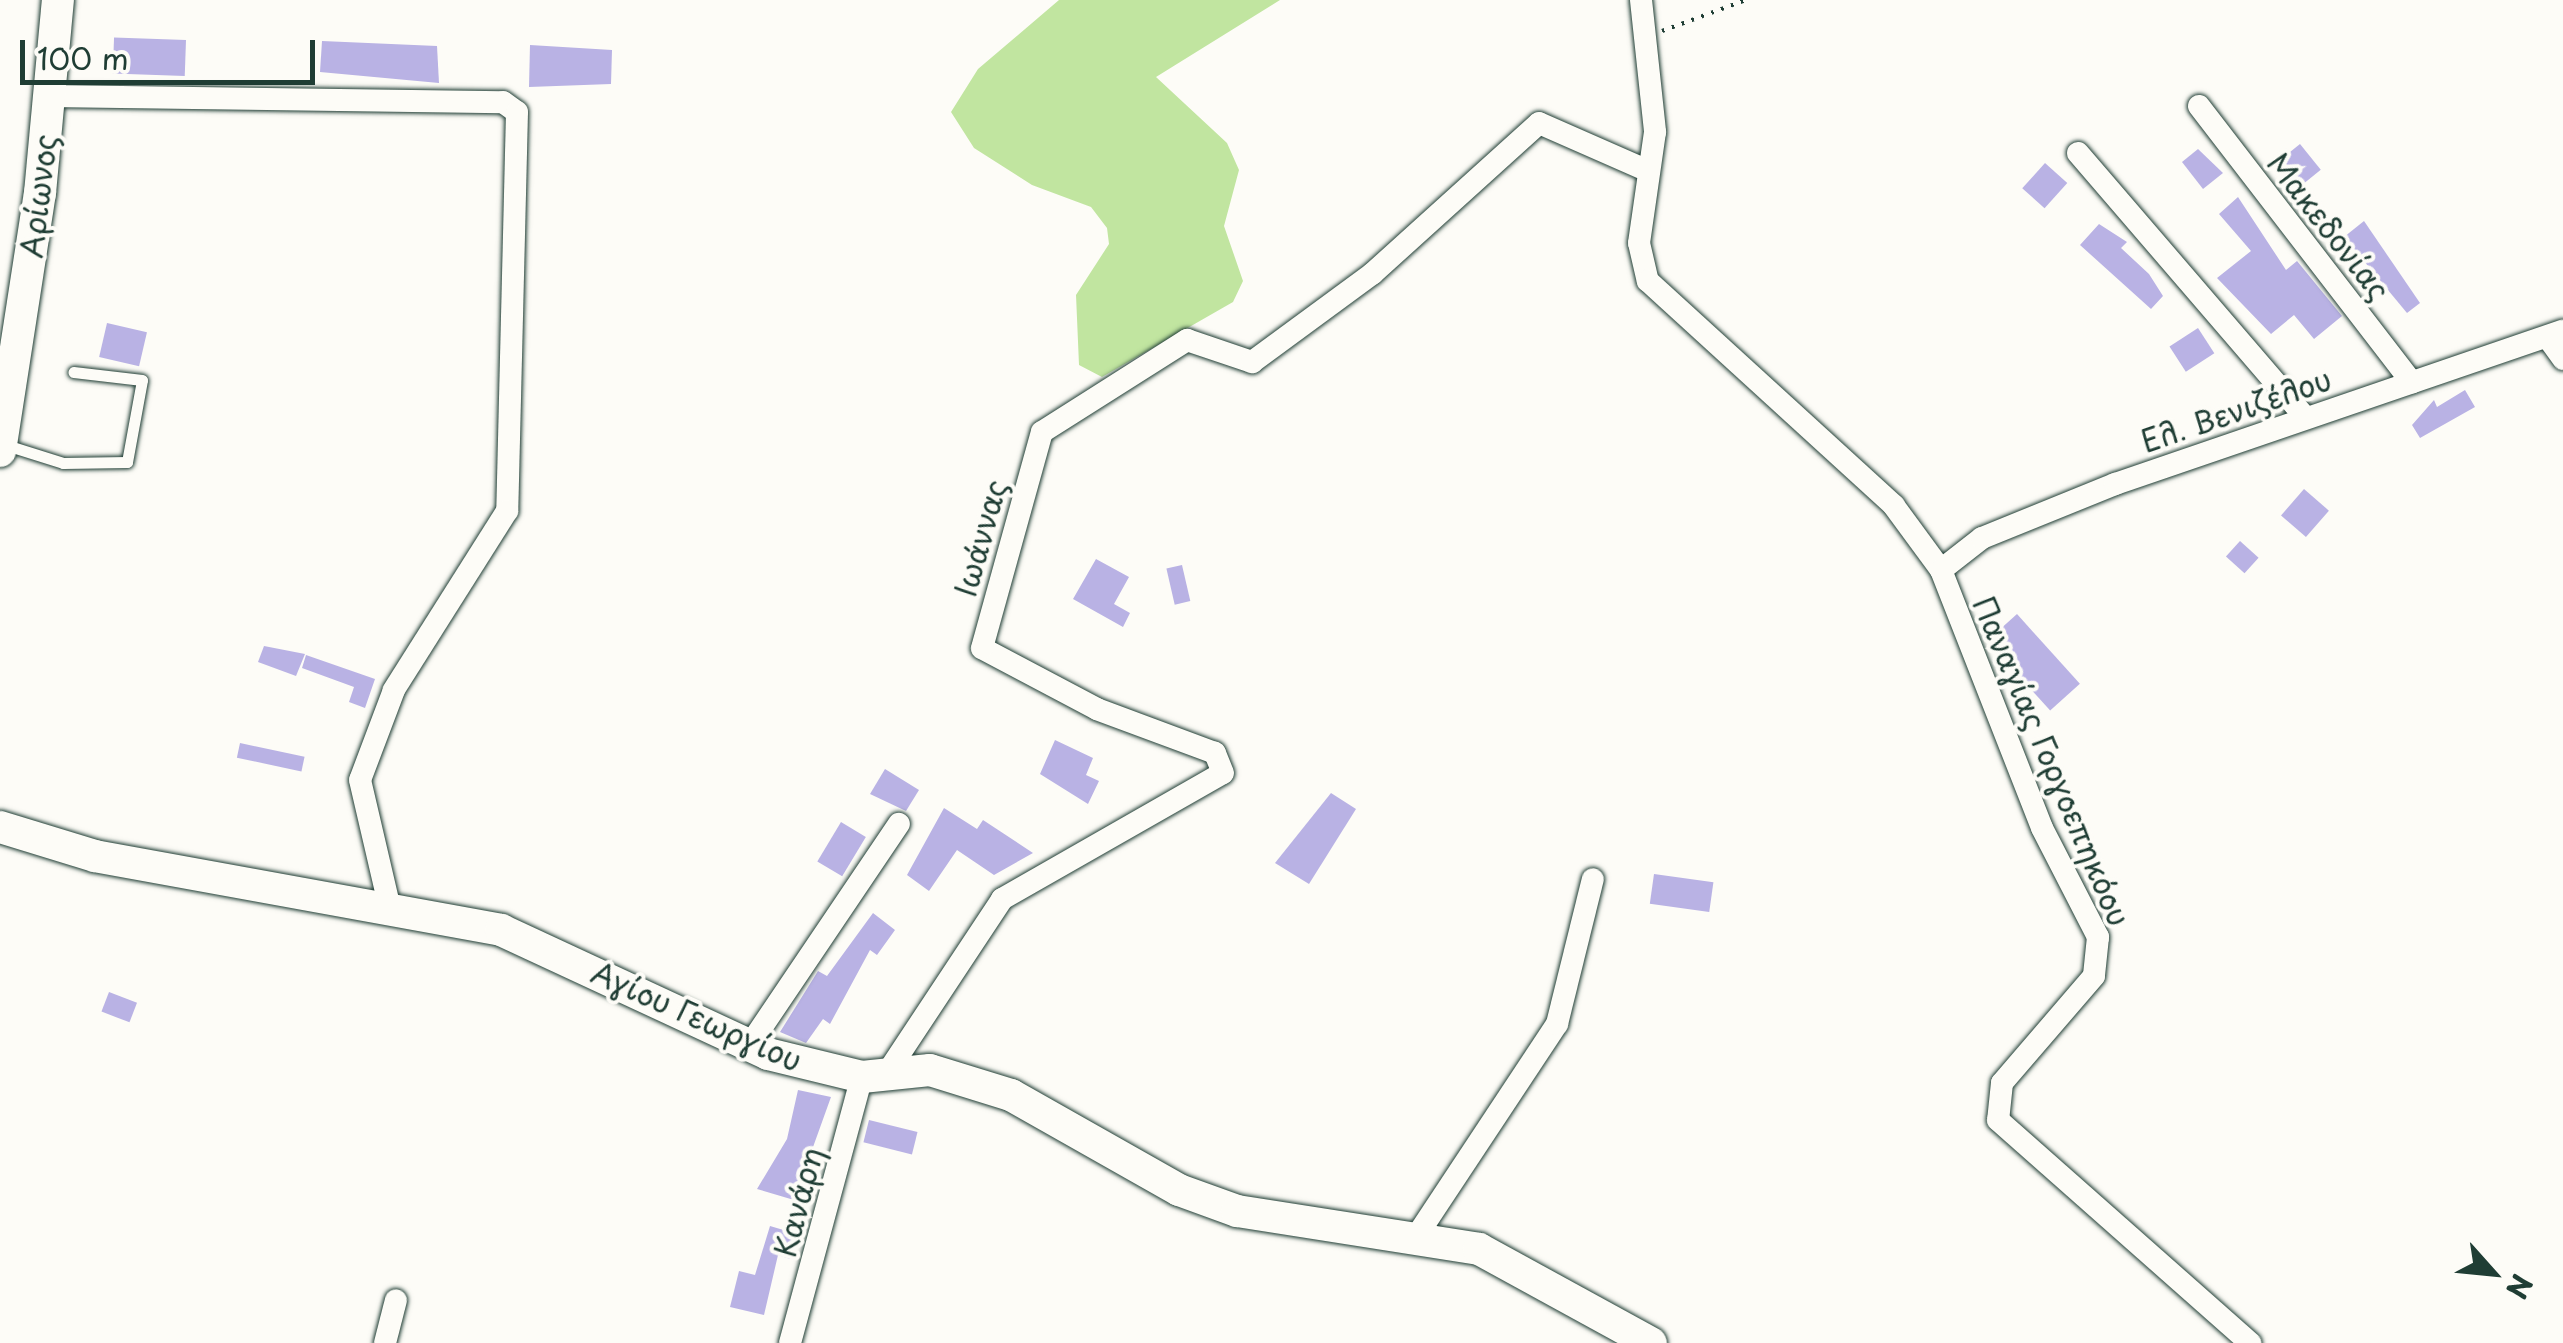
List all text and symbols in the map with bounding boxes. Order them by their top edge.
scale bar [25,20,320,82]
text: 100 m [37,35,129,80]
street label: Αρίωνος [13,132,63,260]
street label: Μακεδονίας [2260,145,2398,307]
street label: Ελ. Βενιζέλου [2136,361,2336,459]
street label: Ιωάννας [946,476,1014,600]
street label: Παναγίας Γοργοεπηκόου [1966,591,2138,931]
street label: Αγίου Γεωργίου [586,953,808,1079]
street label: Κανάρη [766,1143,830,1261]
north arrow [2443,1223,2543,1323]
text: N [2496,1267,2544,1306]

